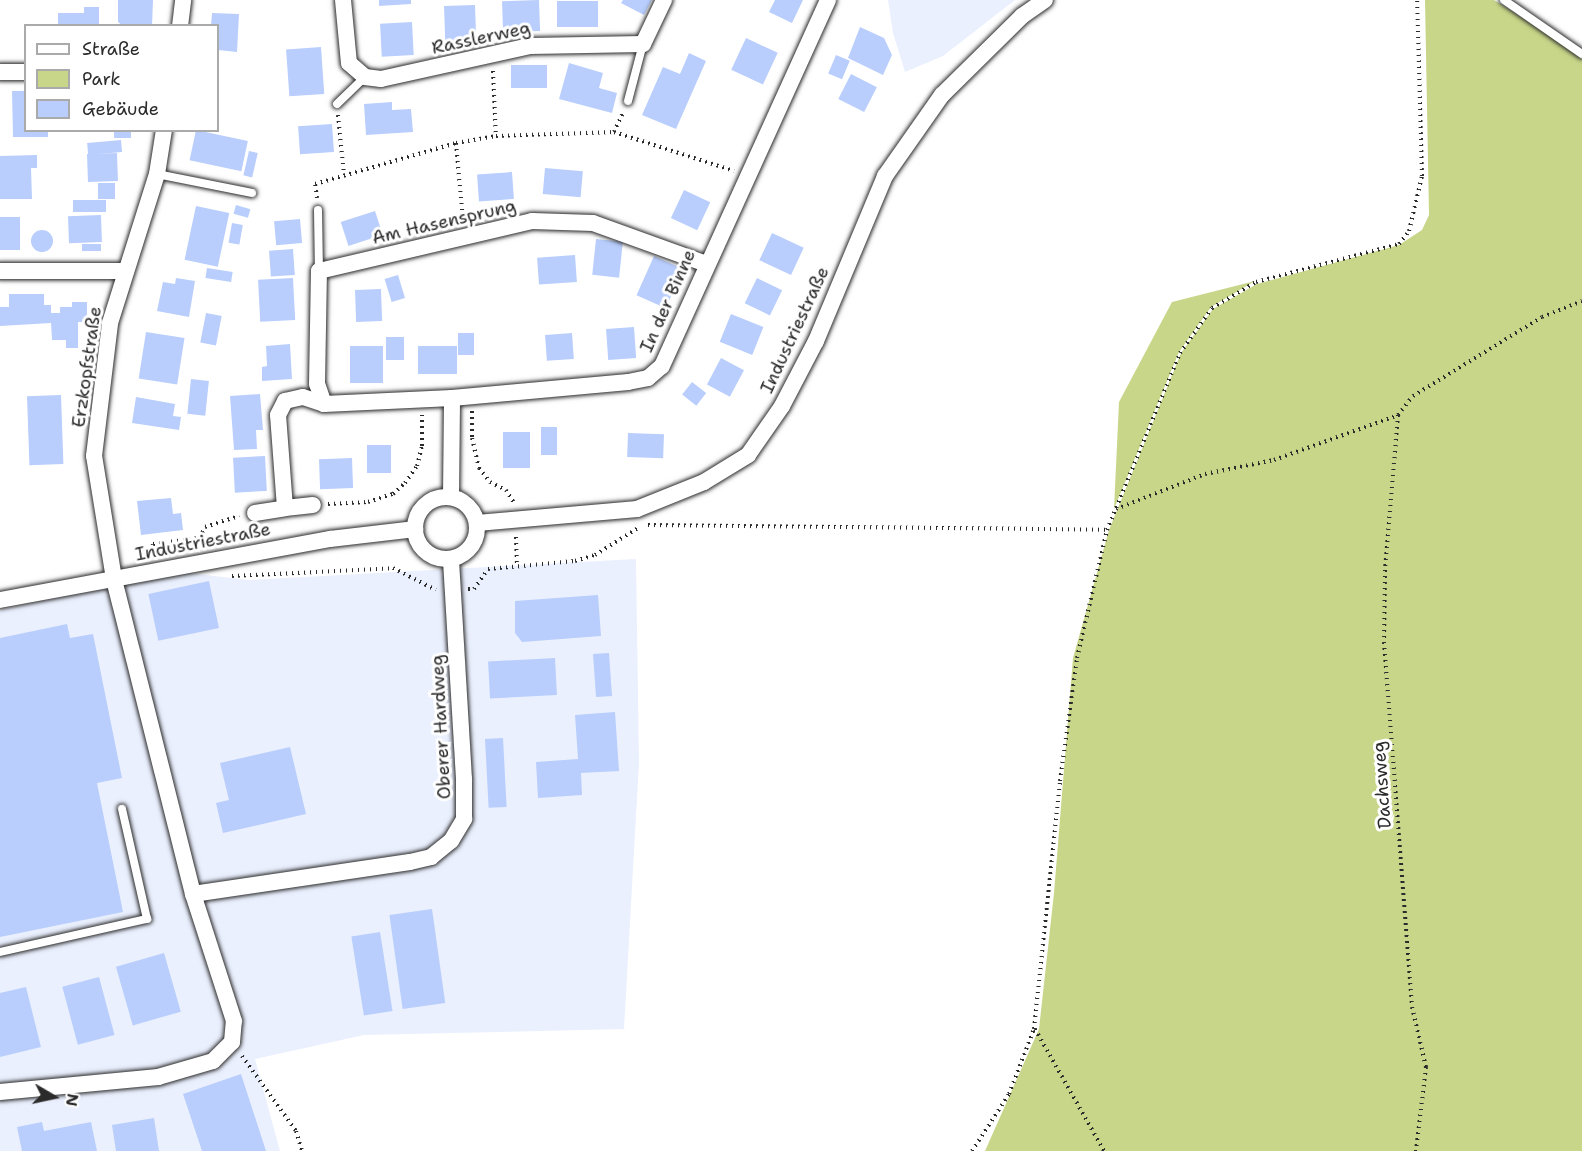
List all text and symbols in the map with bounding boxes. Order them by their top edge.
street label: Rasslerweg [430,17,532,59]
legend [24,24,219,132]
text: Straße [82,37,140,61]
text: Park [82,67,121,91]
text: Gebäude [82,97,159,121]
street label: Am Hasensprung [370,195,518,249]
street label: In der Binne [636,246,700,356]
street label: Industriestraße [756,263,834,397]
street label: Erzkopfstraße [68,305,106,429]
street label: Industriestraße [134,518,272,566]
street label: Oberer Hardweg [426,654,456,800]
street label: Dachsweg [1368,741,1396,829]
north arrow [24,1067,84,1127]
text: N [61,1092,84,1108]

